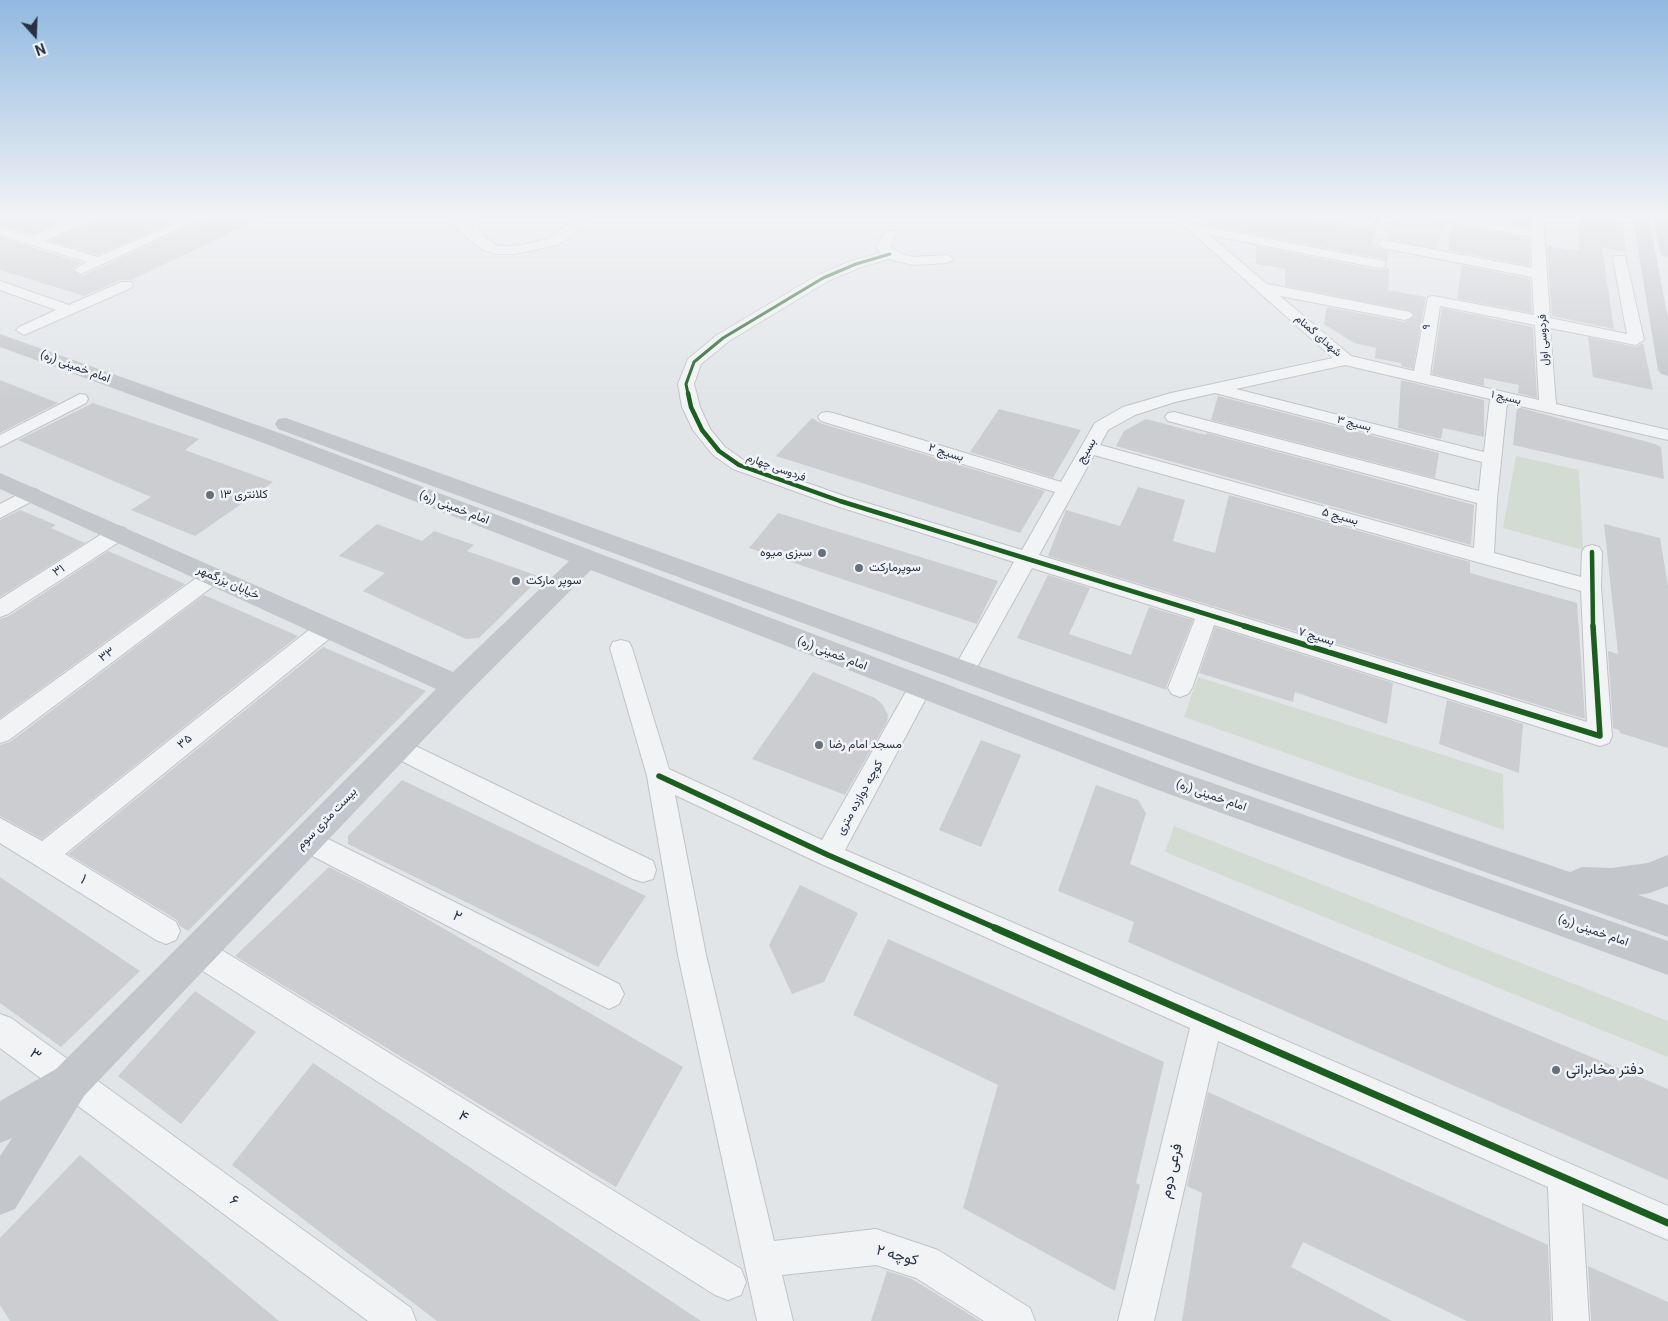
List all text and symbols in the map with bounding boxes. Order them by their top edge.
north arrow [10,10,60,60]
text: N [33,40,48,58]
street label: شهدای گمنام [1292,312,1344,360]
street label: فردوسی اول [1536,314,1552,366]
street label: ۹ [1420,324,1434,330]
street label: امام خمینی (ره) [38,348,112,386]
street label: بسیج ۱ [1490,388,1522,408]
street label: بسیج ۳ [1336,413,1372,435]
street label: بسیج [1074,436,1100,466]
street label: بسیج ۲ [927,441,965,465]
street label: فردوسی چهارم [744,451,808,485]
place label: کلانتری ۱۳ [220,488,268,502]
street label: امام خمینی (ره) [417,488,491,528]
marker: کلانتری ۱۳ [204,489,216,501]
street label: بسیج ۵ [1320,505,1360,529]
place label: سبزی میوه [760,546,812,560]
marker: سبزی میوه [816,547,828,559]
place label: سوپرمارکت [869,561,921,575]
street label: ۳۱ [50,562,68,580]
marker: سوپرمارکت [853,562,865,574]
street label: خیابان بزرگمهر [194,563,262,603]
place label: سوپر مارکت [526,574,582,588]
marker: سوپر مارکت [510,575,522,587]
street label: بسیج ۷ [1296,625,1336,649]
street label: امام خمینی (ره) [795,634,869,674]
street label: ۳۳ [96,645,118,665]
street label: ۳۵ [175,732,195,752]
place label: مسجد امام رضا [829,738,902,752]
marker: مسجد امام رضا [813,739,825,751]
street label: کوچه دوازده متری [834,758,886,838]
street label: امام خمینی (ره) [1174,777,1248,815]
street label: بیست متری سوم [294,785,360,853]
street label: ۱ [77,871,89,889]
street label: ۲ [449,907,465,927]
street label: امام خمینی (ره) [1556,912,1630,950]
street label: ۳ [26,1045,44,1065]
place label: دفتر مخابراتی [1566,1061,1644,1079]
marker: دفتر مخابراتی [1550,1064,1562,1076]
street label: ۴ [455,1107,471,1127]
street label: فرعی دوم [1157,1142,1187,1200]
street label: ۶ [226,1192,242,1210]
street label: کوچه ۲ [874,1242,920,1270]

